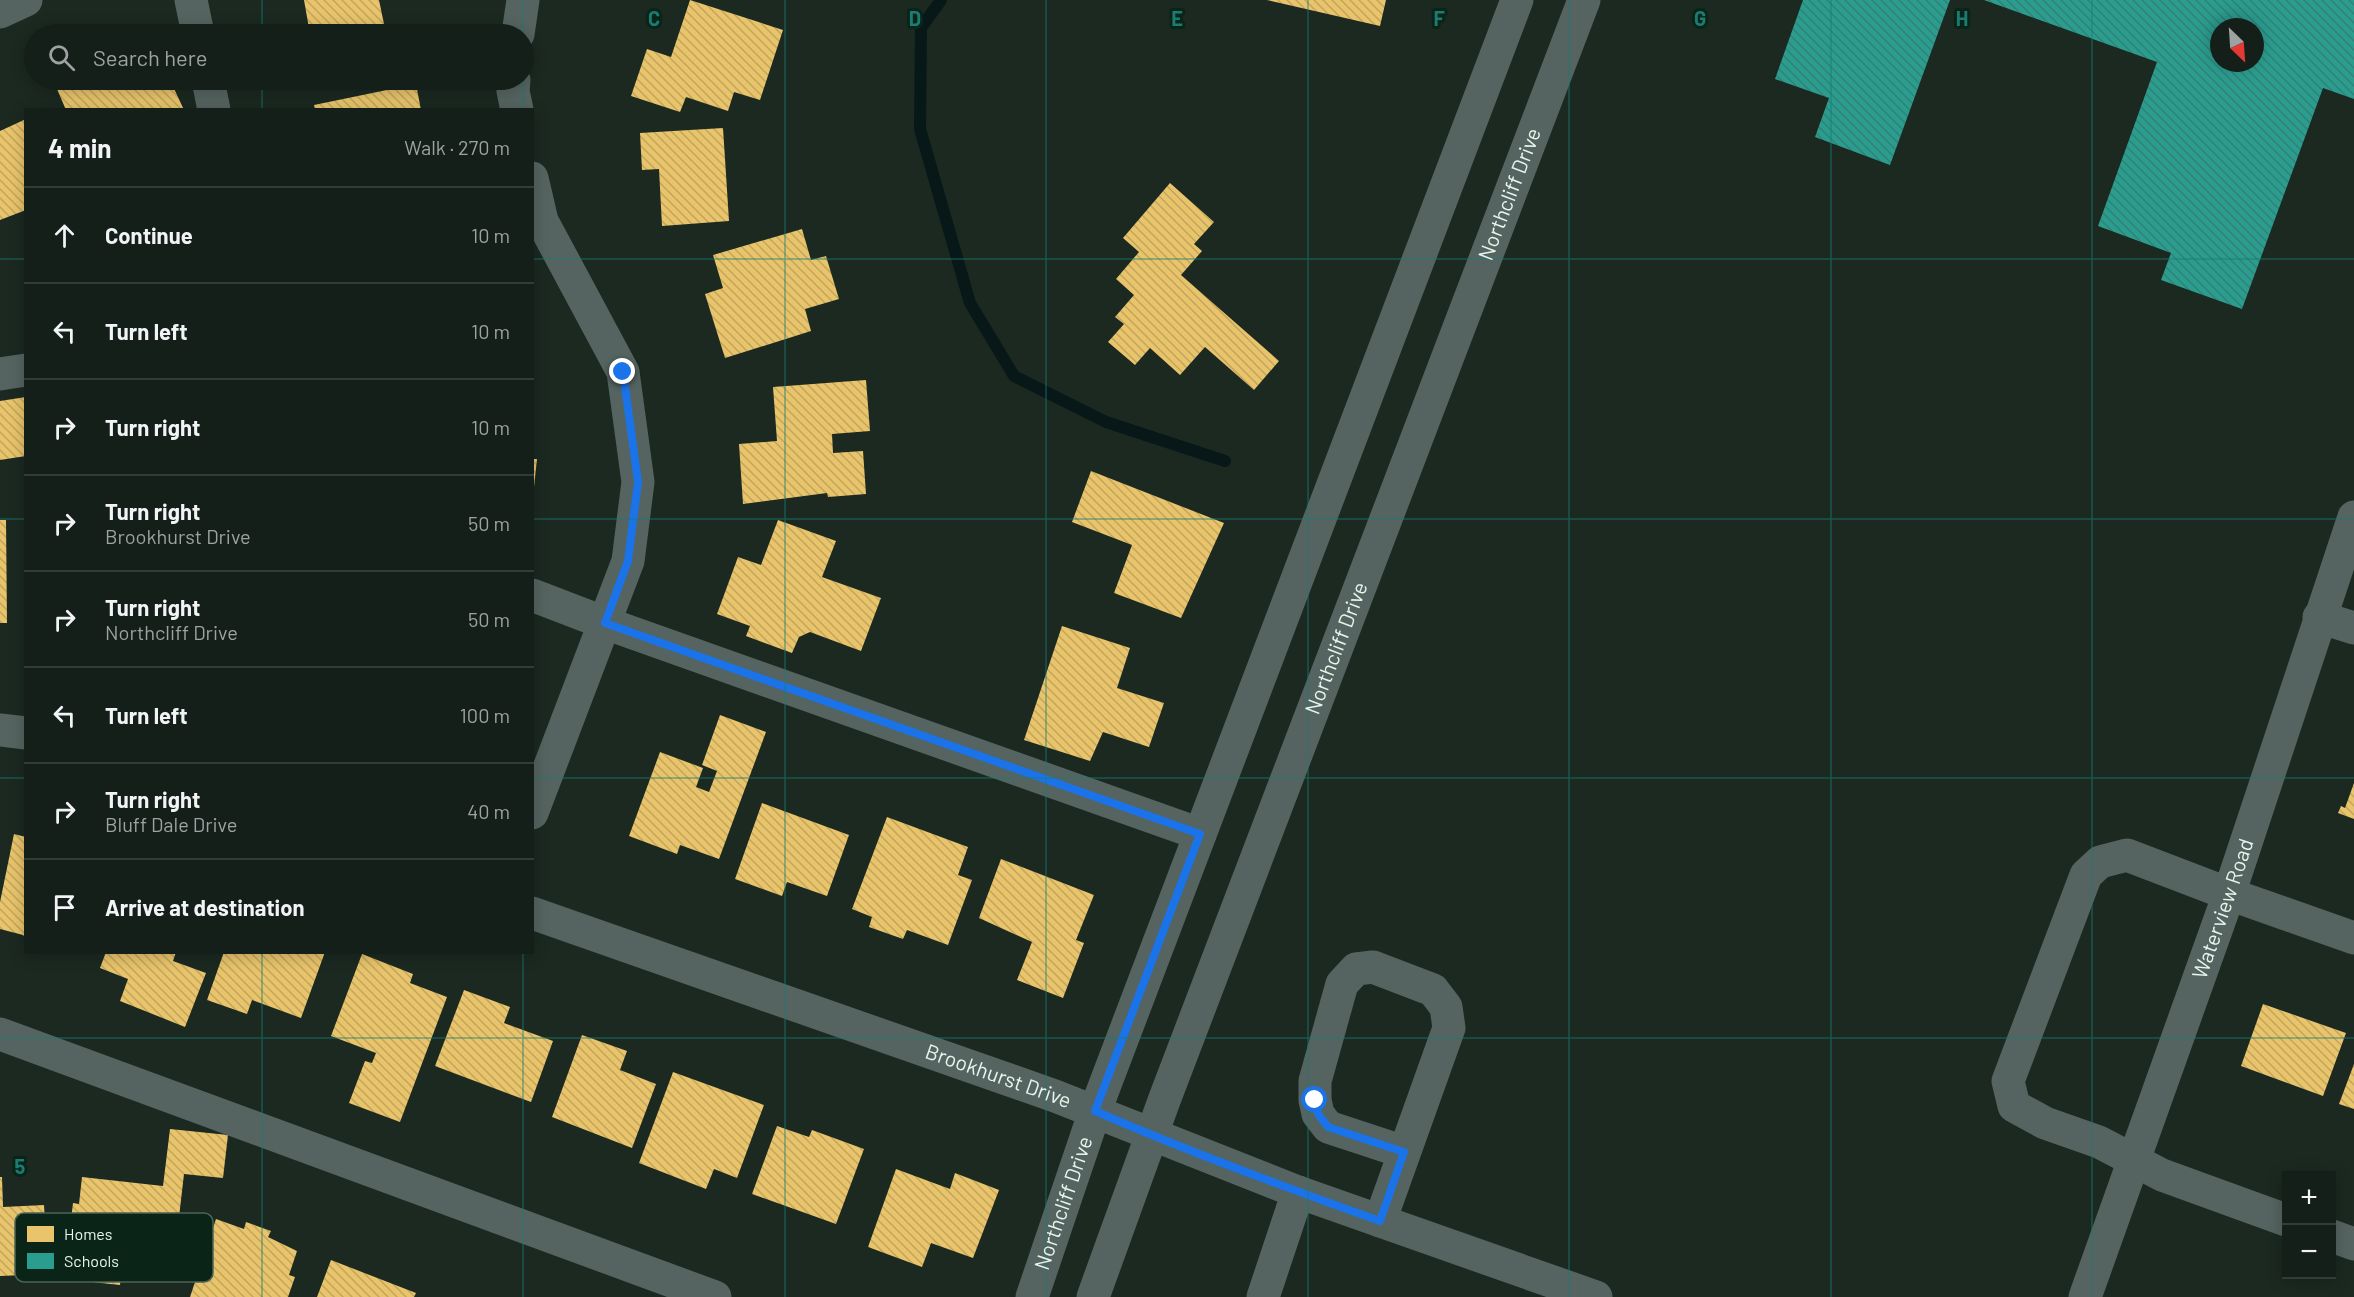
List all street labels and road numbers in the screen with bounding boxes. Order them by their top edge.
street label: Northcliff Drive [1472,124,1545,263]
street label: Northcliff Drive [1299,578,1372,717]
street label: Waterview Road [2186,835,2258,982]
street label: Brookhurst Drive [922,1038,1075,1112]
street label: Northcliff Drive [1028,1133,1097,1273]

